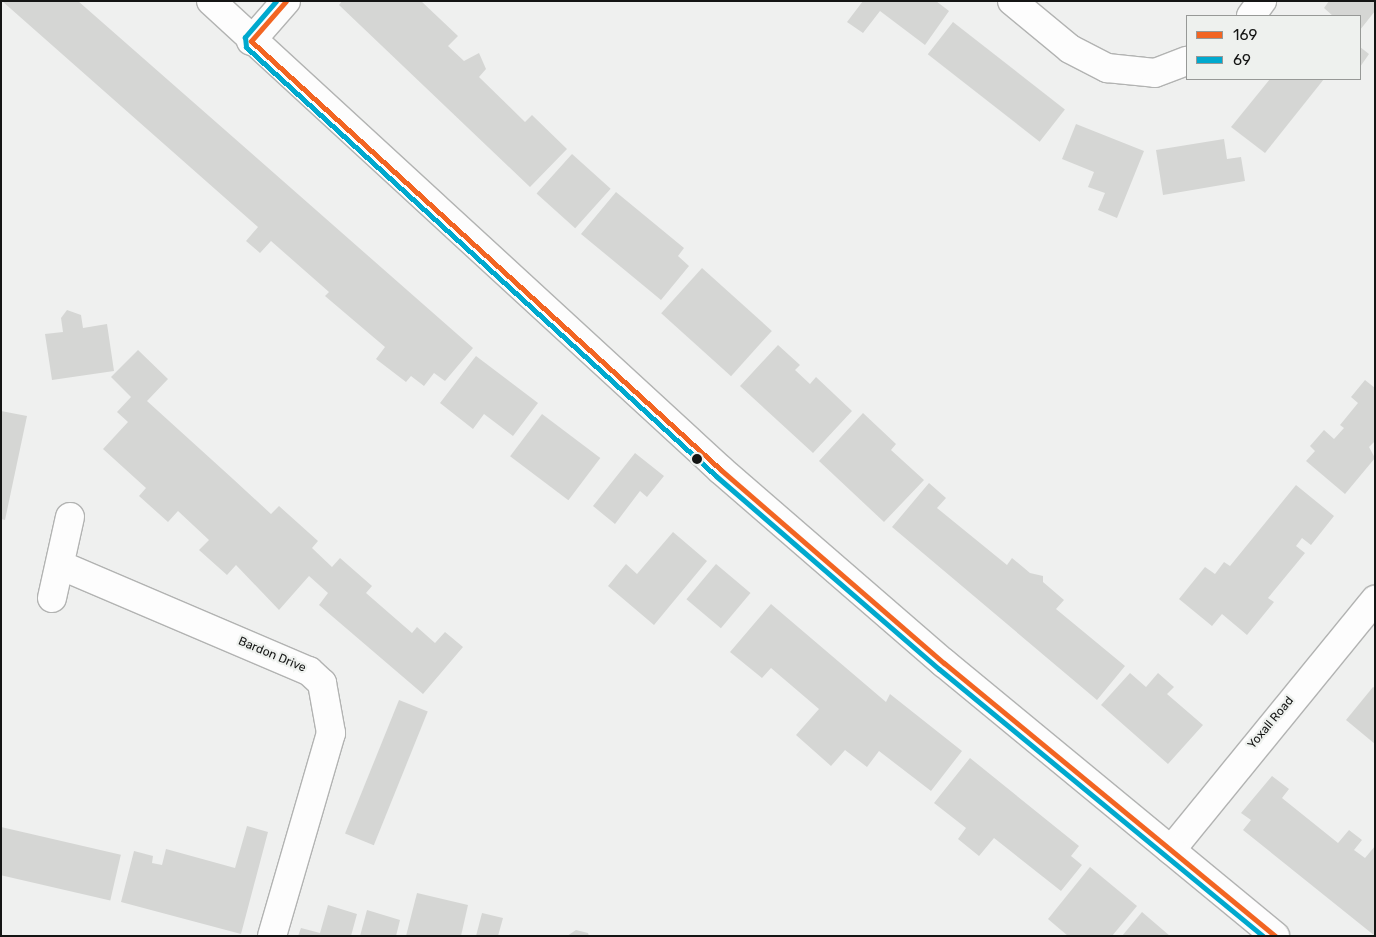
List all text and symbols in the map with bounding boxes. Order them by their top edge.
legend [1186,15,1361,80]
text: 169 [1233,26,1257,44]
text: 69 [1233,51,1251,69]
unlabelled marker [692,454,702,464]
street label: Bardon Drive [236,634,308,676]
street label: Yoxall Road [1245,694,1297,752]

